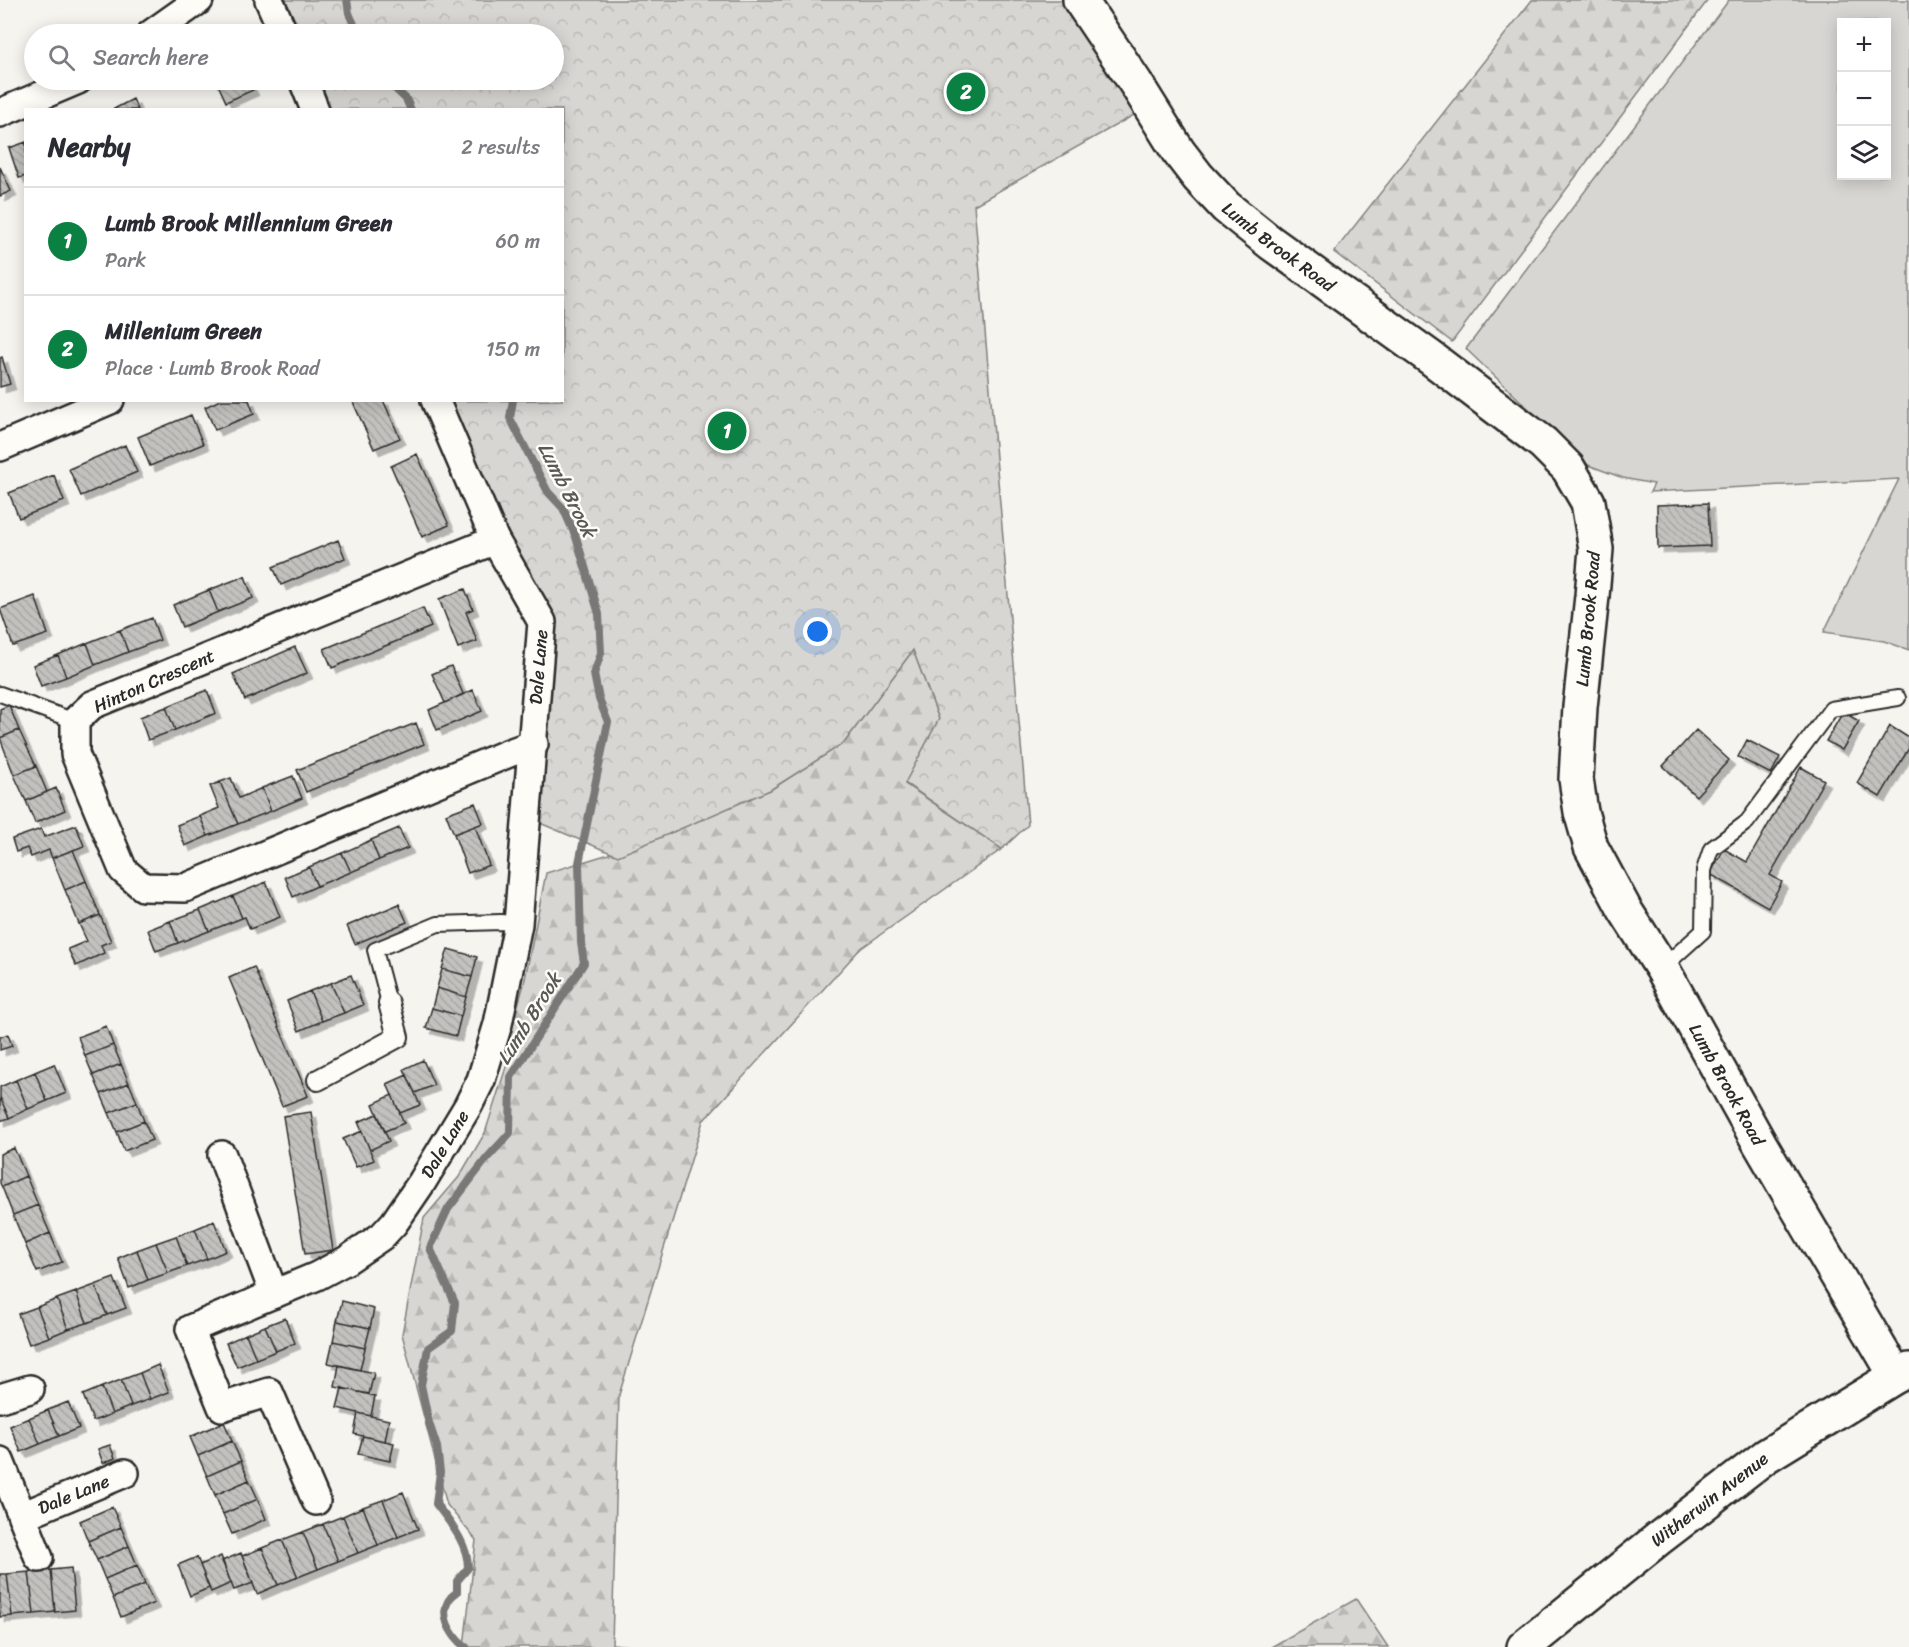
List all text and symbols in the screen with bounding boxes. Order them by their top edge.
map controls [1837,18,1891,180]
button: + [1837,18,1891,72]
search box [24,24,564,90]
text: Search here [93,38,209,77]
icon: search [45,41,78,74]
pin: 2 [946,70,986,115]
button: − [1837,72,1891,126]
text: Nearby [48,124,130,170]
button: layers [1837,126,1891,180]
text: 2 results [461,130,540,165]
street label: Lumb Brook Road [1215,193,1344,301]
text: Lumb Brook Millennium Green [105,204,392,243]
text: 1 [63,224,72,259]
text: 60 m [495,224,540,259]
text: Park [105,243,146,278]
text: Millenium Green [105,312,262,351]
text: 2 [62,332,73,367]
text: 150 m [486,332,540,367]
text: Place · Lumb Brook Road [105,351,320,386]
pin: 1 [708,408,746,454]
water label: Lumb Brook [528,436,607,546]
street label: Lumb Brook Road [1566,549,1610,688]
your location [803,617,832,646]
street label: Dale Lane [519,628,557,706]
street label: Hinton Crescent [88,640,220,722]
water label: Lumb Brook [487,964,572,1072]
street label: Lumb Brook Road [1680,1017,1775,1153]
street label: Dale Lane [412,1104,478,1185]
street label: Witherwin Avenue [1643,1443,1776,1555]
street label: Dale Lane [33,1465,115,1524]

